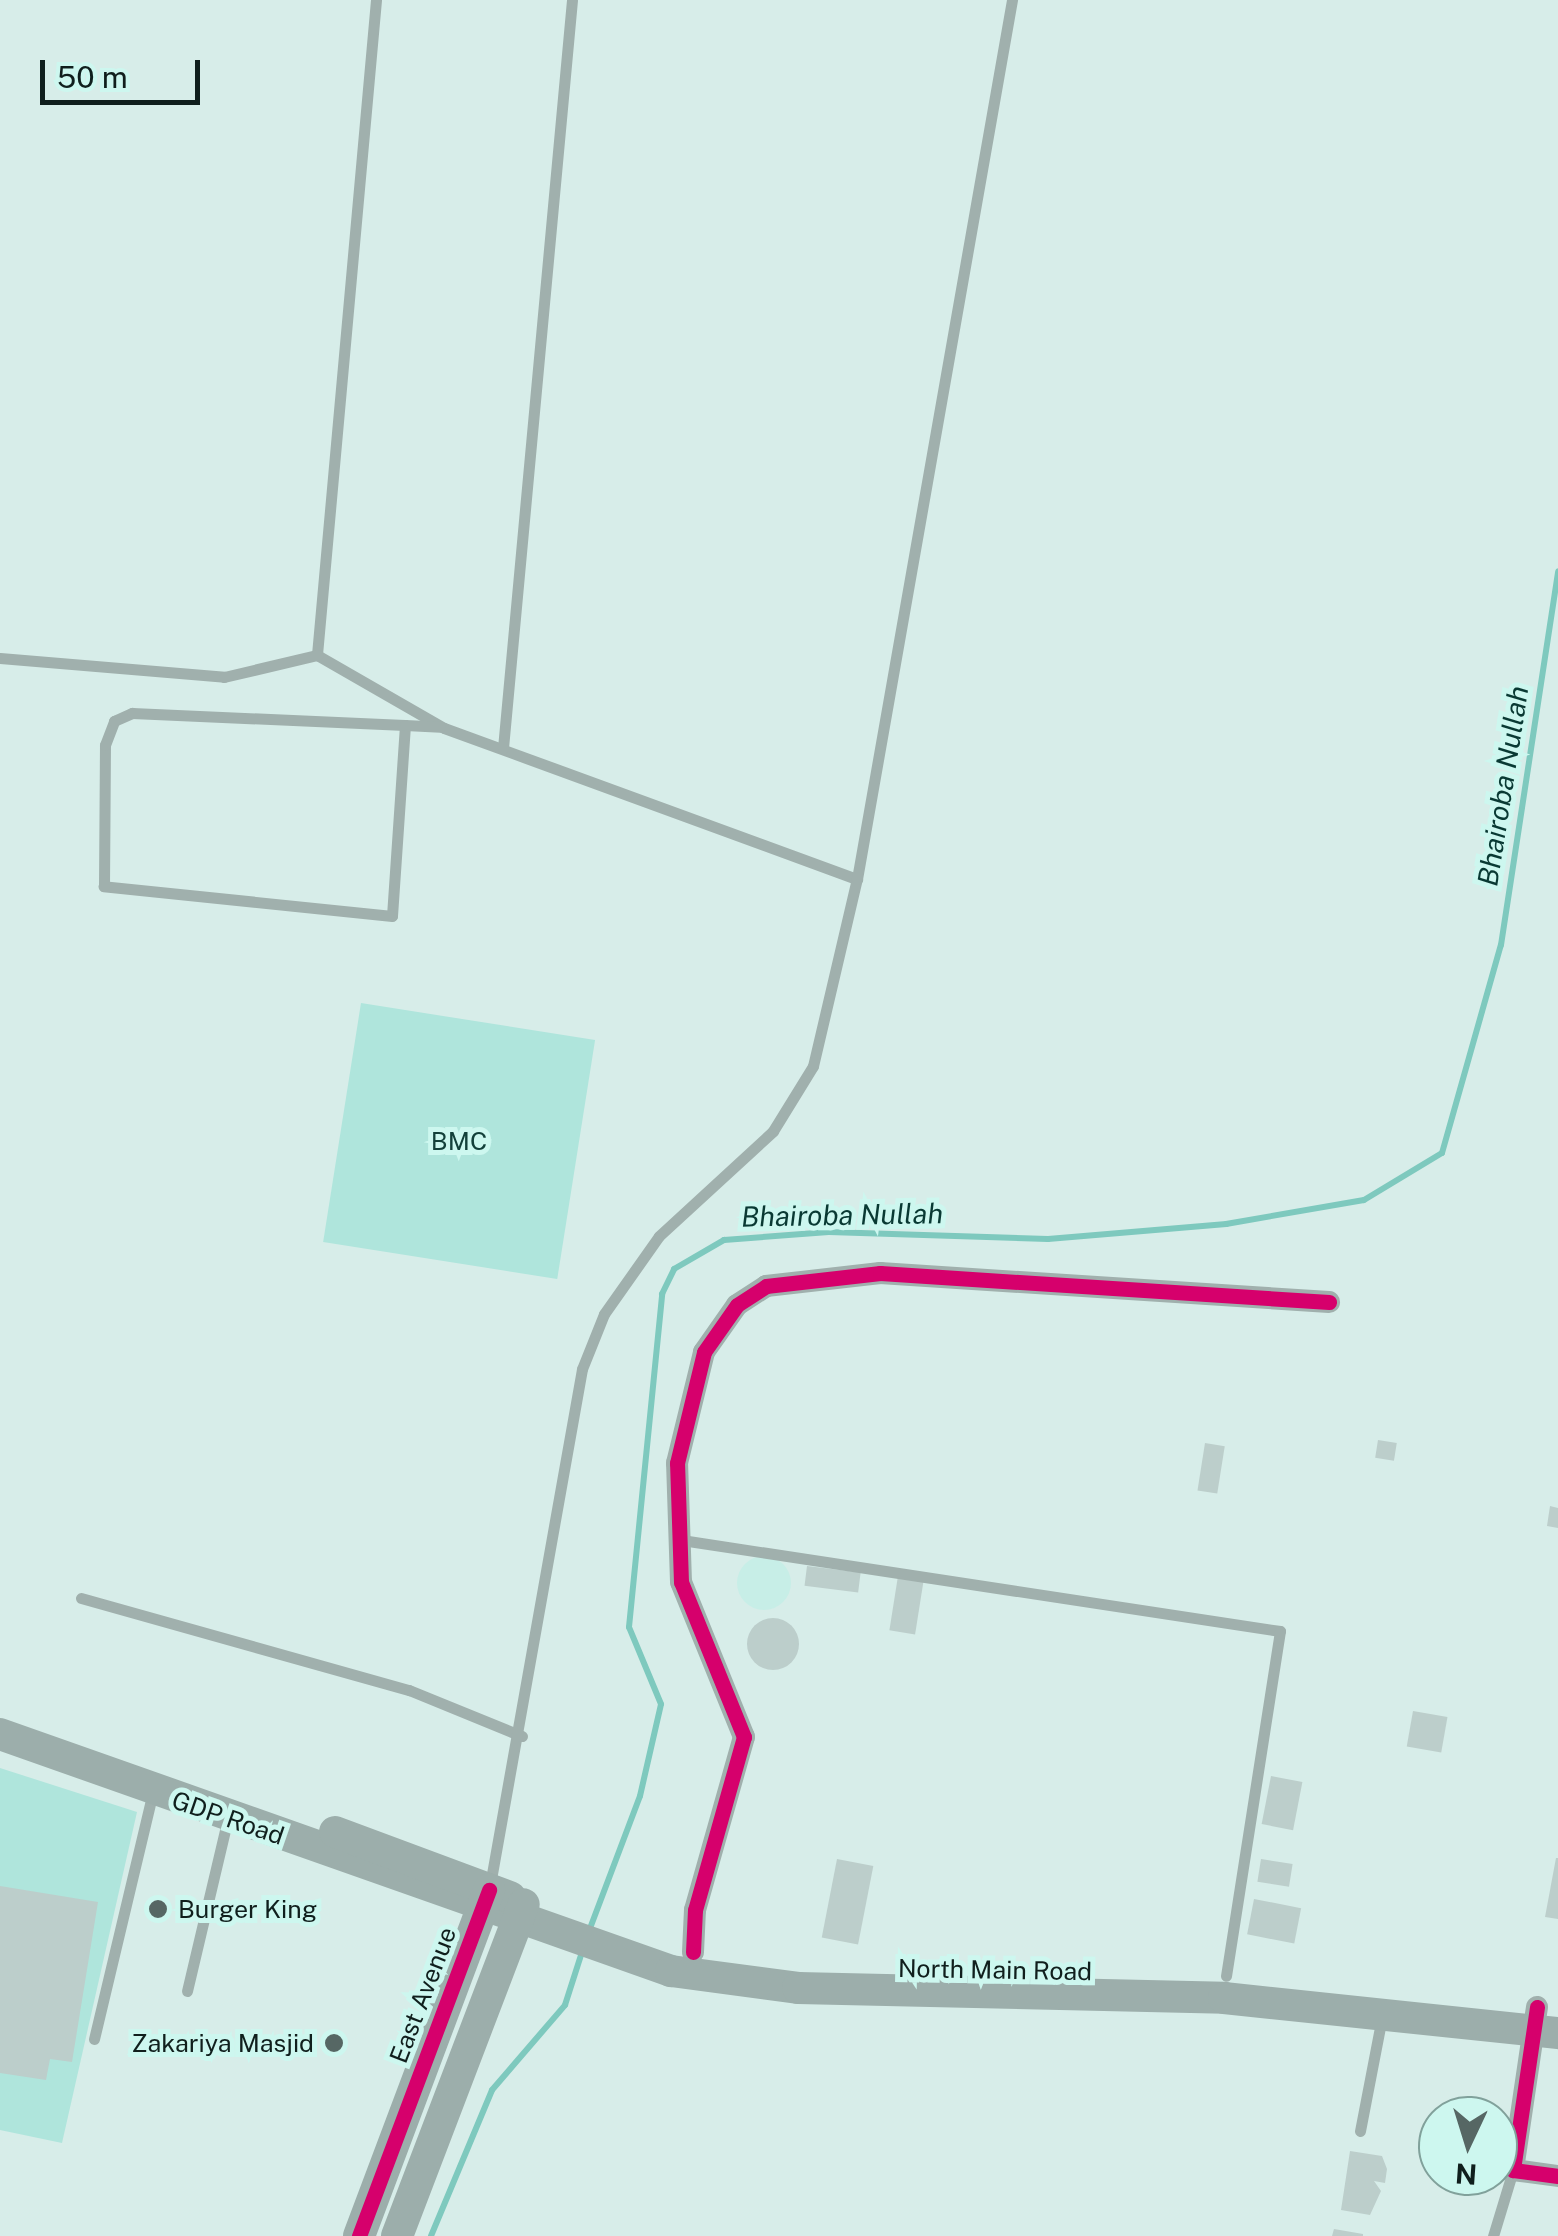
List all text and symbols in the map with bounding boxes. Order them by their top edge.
scale bar [45,40,205,102]
text: 50 m [57,59,128,95]
water label: Bhairoba Nullah [1471,684,1535,888]
park label: BMC [431,1126,487,1156]
water label: Bhairoba Nullah [741,1196,943,1234]
street label: GDP Road [168,1785,288,1851]
place label: Burger King [178,1894,317,1924]
marker: Burger King [147,1898,169,1920]
street label: East Avenue [383,1923,463,2067]
street label: North Main Road [898,1953,1092,1987]
place label: Zakariya Masjid [131,2028,314,2058]
marker: Zakariya Masjid [323,2032,345,2054]
north arrow [1418,2096,1518,2196]
text: N [1454,2157,1478,2192]

